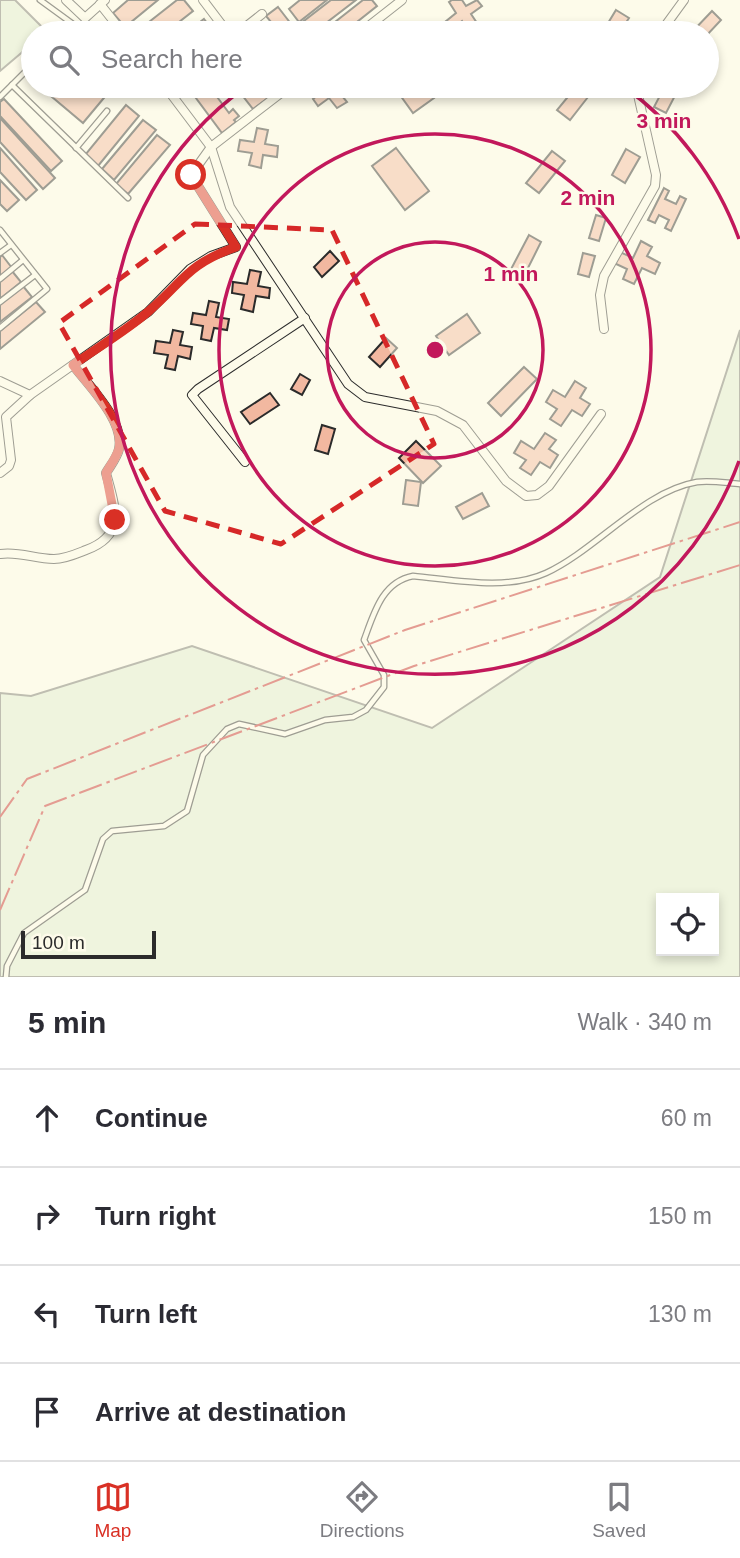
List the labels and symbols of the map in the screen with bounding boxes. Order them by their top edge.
text: 3 min [637,109,691,132]
route start [175,159,206,190]
text: 2 min [561,186,615,209]
text: 1 min [484,262,538,285]
centre of rings [423,338,447,362]
route end [99,504,130,535]
scale bar [21,928,156,960]

